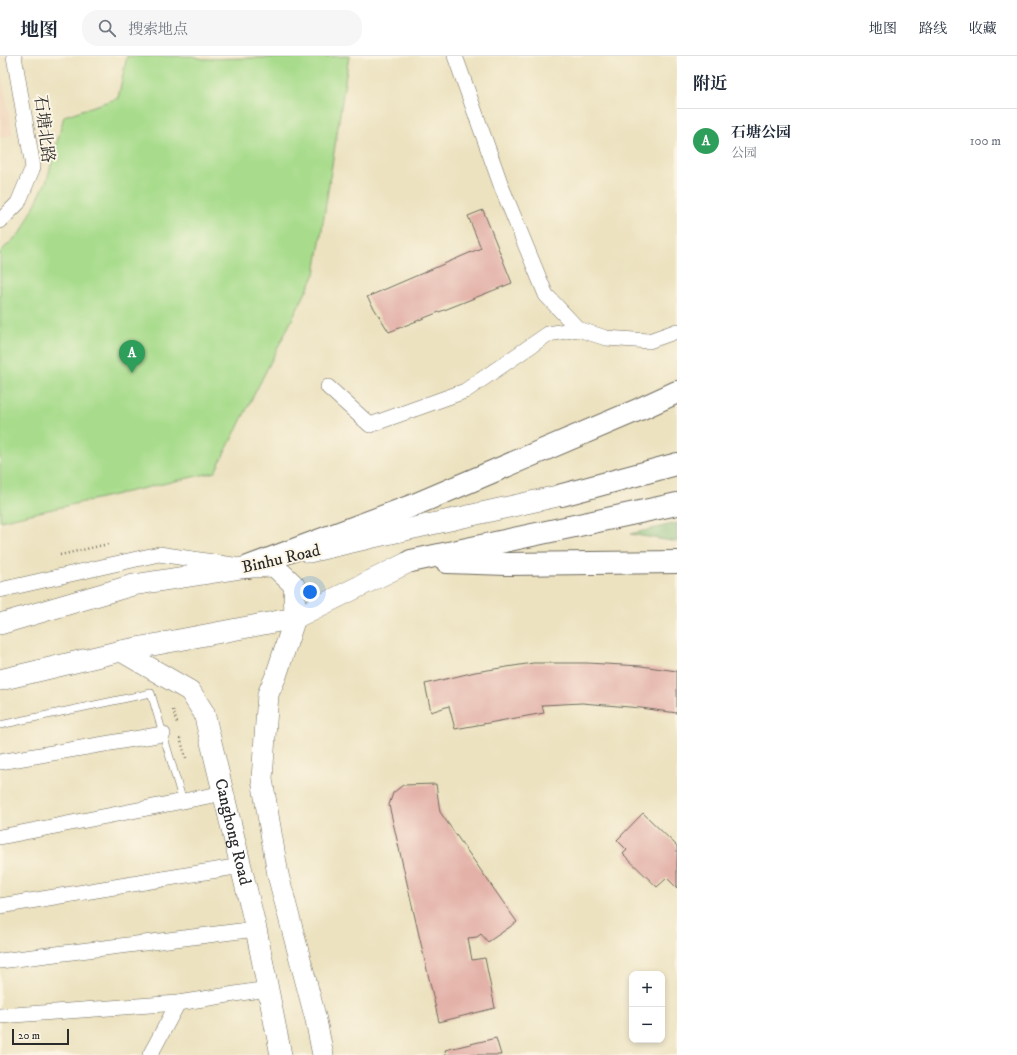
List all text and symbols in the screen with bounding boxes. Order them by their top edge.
search box [82,10,362,46]
icon: search [96,17,118,39]
text: 地图 [20,19,58,42]
text: 搜索地点 [128,20,188,39]
text: 地图 [869,20,897,38]
text: 路线 [919,20,947,38]
text: 收藏 [969,20,997,38]
text: 附近 [693,73,727,95]
street label: 石塘北路 [29,94,59,164]
text: 石塘公园 [731,123,791,142]
text: A [702,133,710,149]
text: 100 m [970,133,1001,149]
text: 公园 [731,145,757,161]
pin: A [119,340,145,373]
street label: Binhu Road [240,539,323,579]
your location [300,582,320,602]
street label: Canghong Road [209,776,256,888]
map controls [629,971,665,1043]
button: + [629,971,665,1007]
button: − [629,1007,665,1043]
scale bar [12,1027,69,1046]
text: 20 m [18,1029,40,1043]

